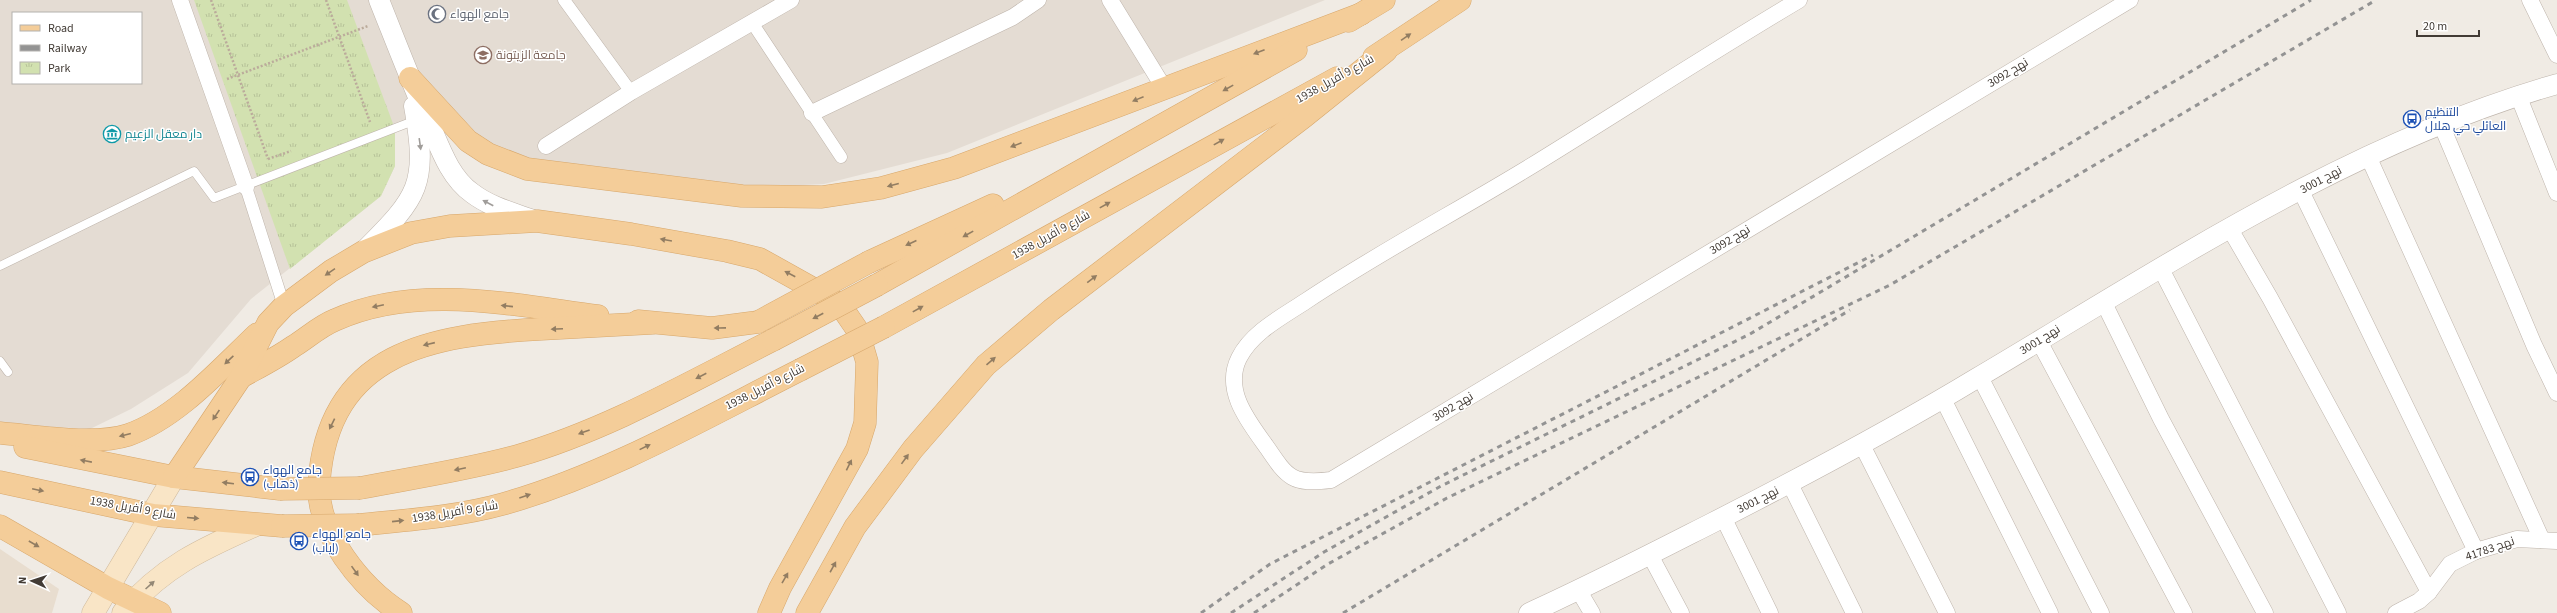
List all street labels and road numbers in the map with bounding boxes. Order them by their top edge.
street label: شارع 9 أفريل 1938 [1293,50,1377,108]
street label: نهج 3092 [1984,54,2032,92]
street label: نهج 3001 [2297,162,2345,198]
street label: شارع 9 أفريل 1938 [1009,206,1093,264]
street label: نهج 3092 [1706,221,1754,259]
street label: نهج 3001 [2016,321,2064,359]
street label: شارع 9 أفريل 1938 [722,360,808,414]
street label: نهج 3092 [1429,388,1477,426]
street label: نهج 3001 [1734,482,1782,518]
street label: شارع 9 أفريل 1938 [89,492,177,524]
street label: شارع 9 أفريل 1938 [411,497,499,527]
street label: نهج 41783 [2463,533,2517,565]

